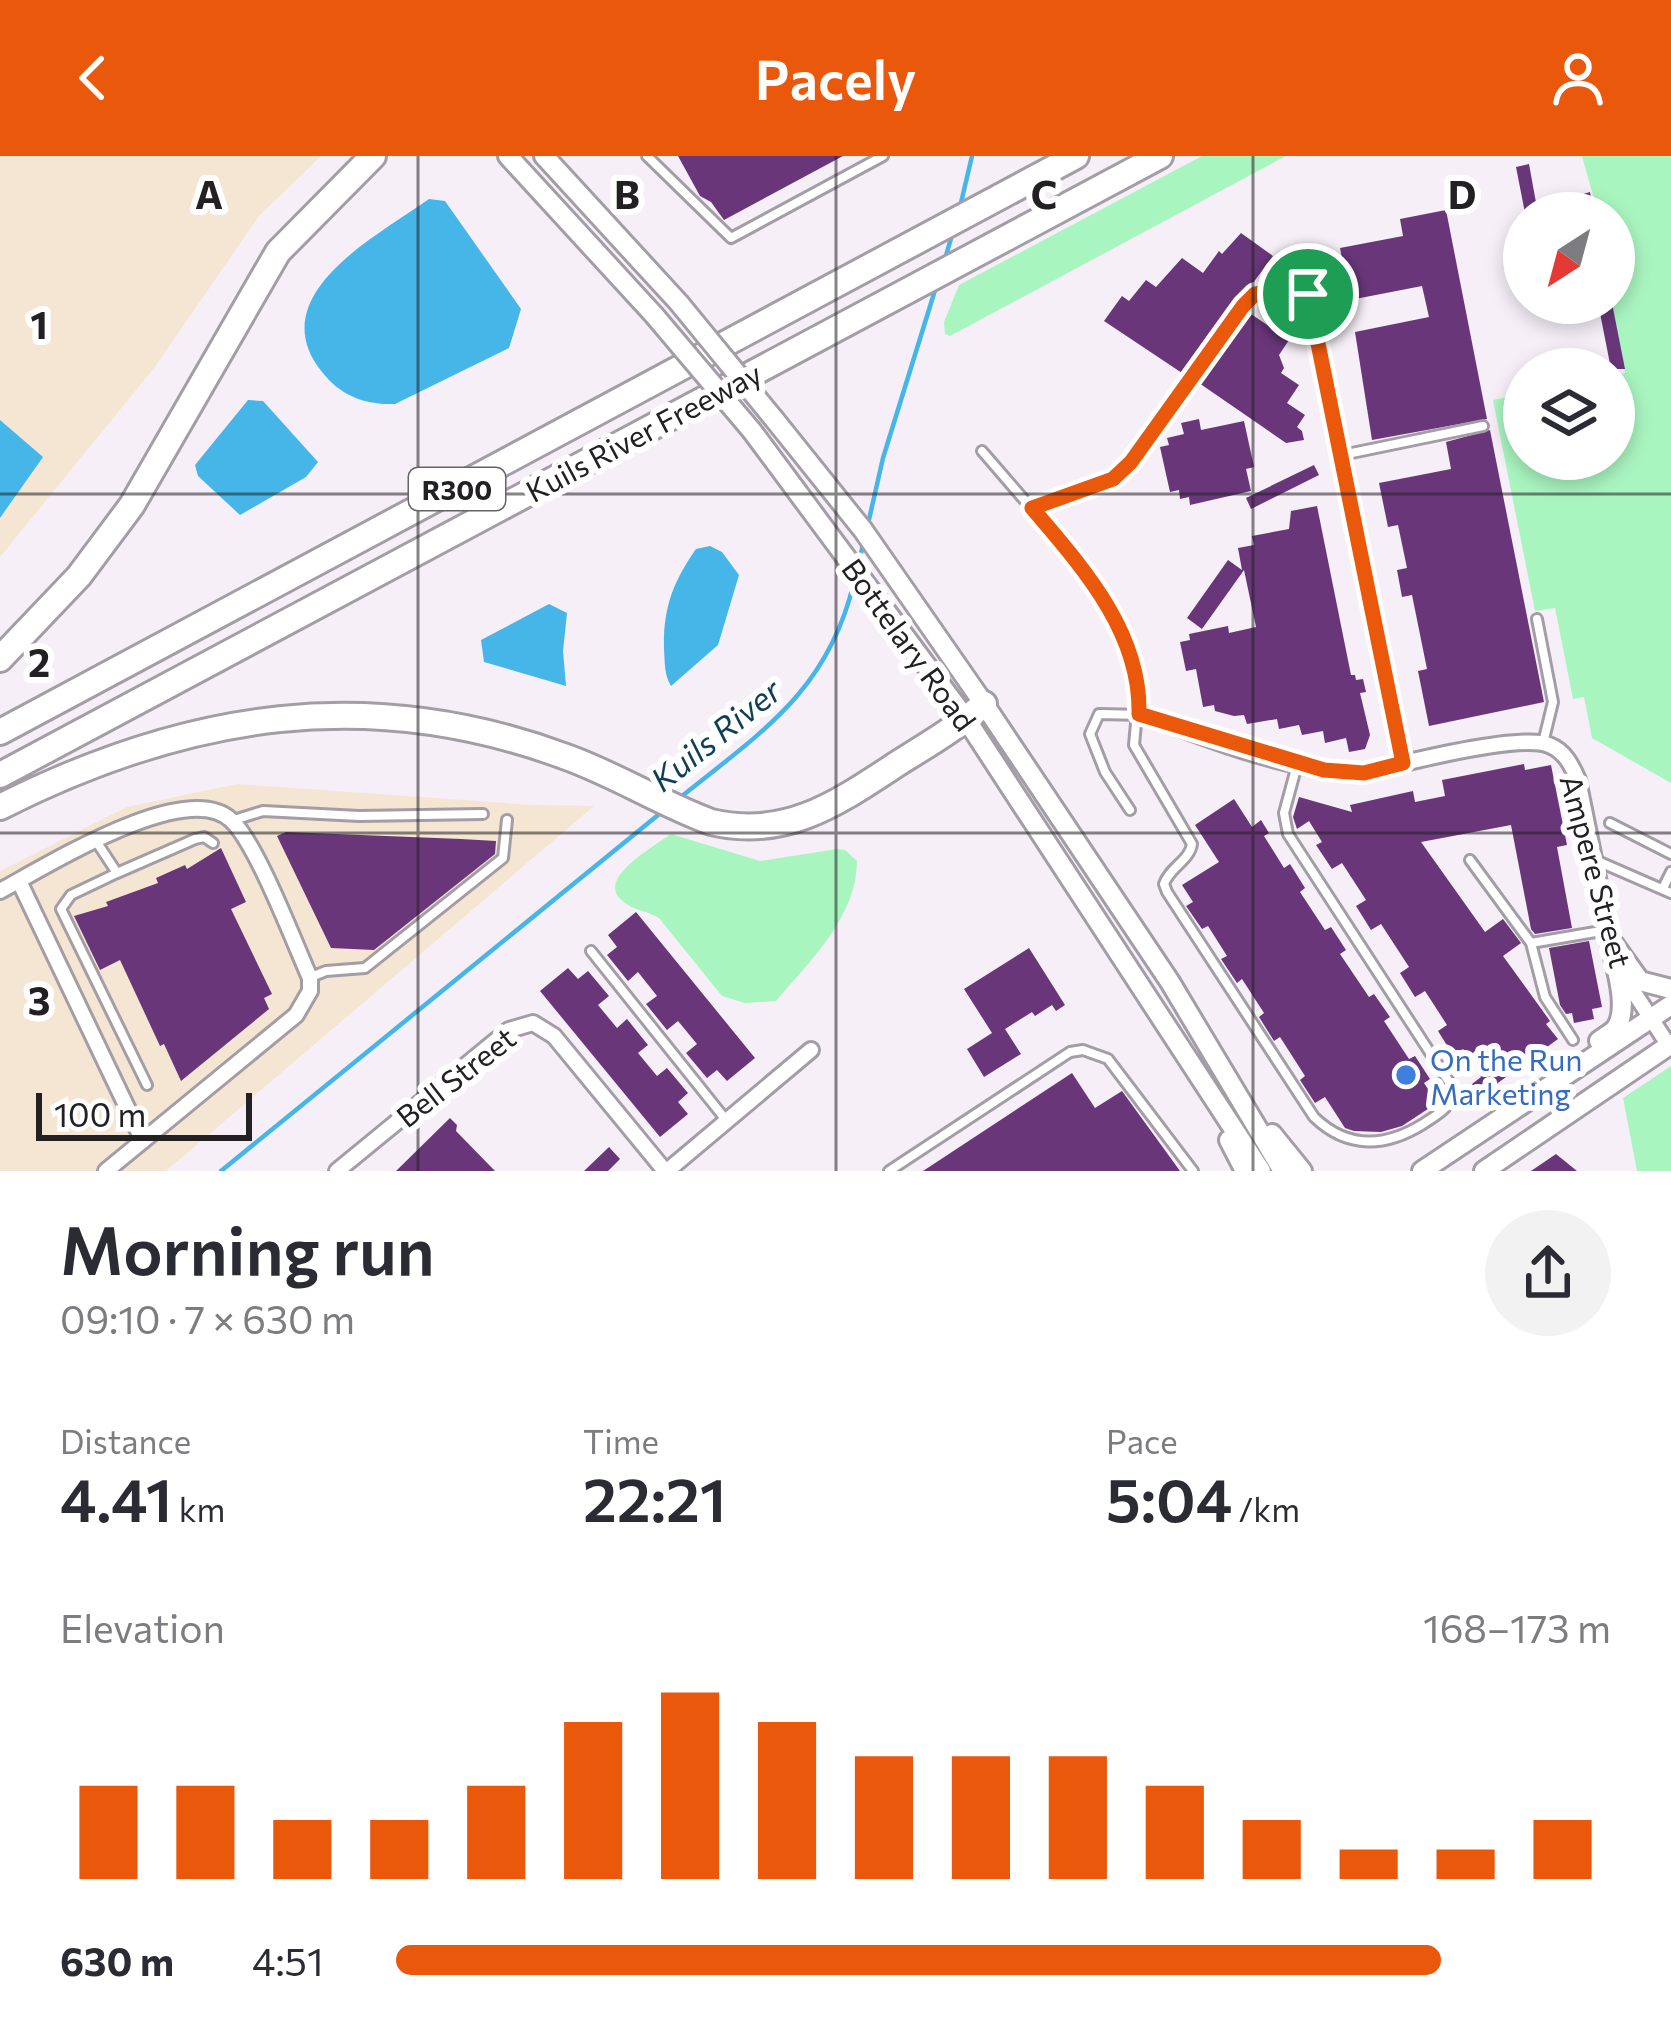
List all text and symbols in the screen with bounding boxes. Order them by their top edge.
icon: back [60,45,126,111]
text: Pacely [755,45,916,111]
icon: person [1545,45,1611,111]
text: A [195,169,223,217]
text: B [614,169,640,217]
text: C [1031,169,1057,217]
text: D [1448,169,1476,217]
north arrow [1503,192,1635,324]
map controls [1503,192,1635,480]
pin [1257,243,1359,345]
icon: arrive [1275,261,1341,327]
text: 1 [30,299,48,347]
button: layers [1503,348,1635,480]
street label: Kuils River Freeway [519,353,767,509]
road number: R300 [409,468,505,510]
street label: Bottelary Road [835,551,985,737]
text: 2 [28,637,50,685]
water label: Kuils River [641,668,790,799]
street label: Ampere Street [1553,770,1641,972]
text: 3 [28,975,50,1023]
street label: Bell Street [388,1018,522,1134]
place label: On the Run Marketing [1430,1040,1582,1111]
marker: On the Run Marketing [1393,1062,1419,1088]
scale bar [36,1087,252,1140]
text: 100 m [54,1093,146,1134]
text: Morning run [60,1208,435,1289]
button: share [1485,1210,1611,1336]
text: 09:10 · 7 × 630 m [60,1294,355,1342]
text: Distance [60,1420,191,1461]
text: Time [583,1420,659,1461]
text: Pace [1106,1420,1178,1461]
text: 4.41 [60,1461,172,1534]
text: 22:21 [583,1461,727,1534]
text: 5:04 [1106,1461,1232,1534]
text: km [172,1488,225,1529]
text: /km [1232,1488,1300,1529]
text: Elevation [60,1603,225,1651]
text: 168–173 m [1423,1603,1611,1651]
text: 630 m [60,1936,174,1984]
text: 4:51 [252,1936,324,1984]

